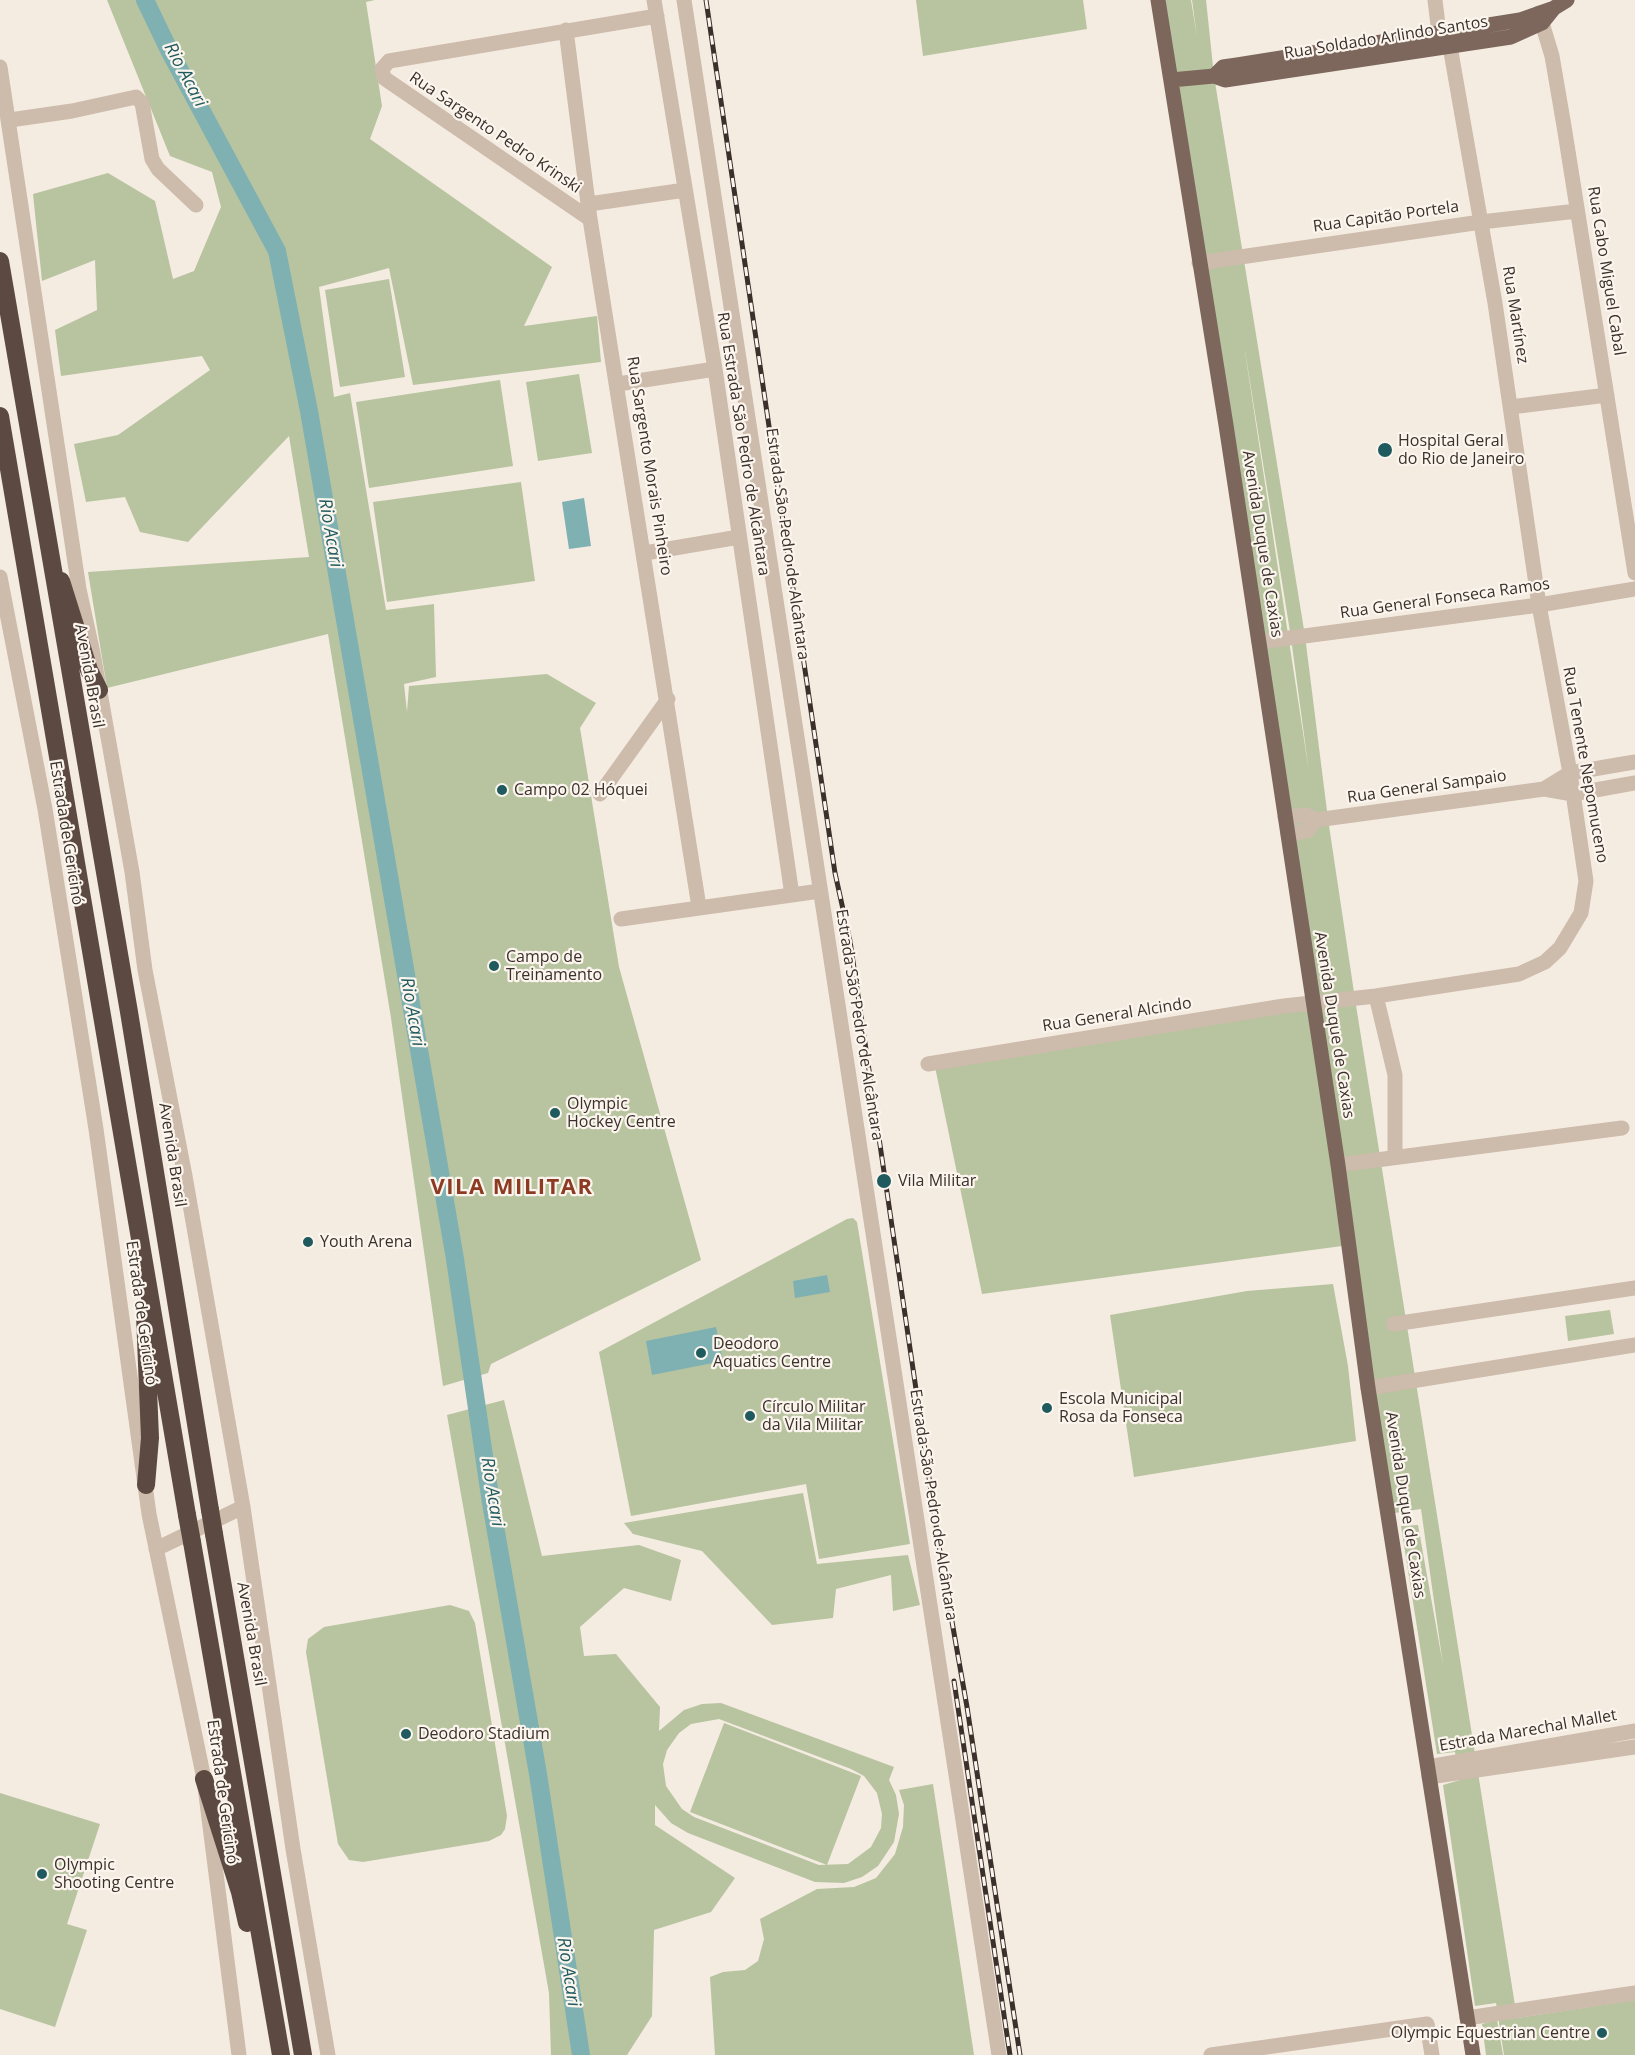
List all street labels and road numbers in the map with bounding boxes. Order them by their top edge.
street label: Rua Soldado Arlindo Santos [1283,12,1489,64]
street label: Rua Sargento Pedro Krinski [406,68,584,198]
street label: Rua Cabo Miguel Cabal [1583,185,1629,357]
street label: Rua Capitão Portela [1312,197,1460,237]
street label: Rua Martínez [1498,265,1532,365]
street label: Rua Estrada São Pedro de Alcântara [713,311,773,577]
street label: Rua Sargento Morais Pinheiro [622,355,676,577]
street label: Estrada São Pedro de Alcântara [761,427,813,661]
street label: Avenida Duque de Caxias [1238,449,1286,639]
street label: Rua General Fonseca Ramos [1339,575,1551,623]
street label: Avenida Brasil [70,623,108,729]
street label: Rua Tenente Nepomuceno [1558,665,1612,865]
street label: Estrada de Gericinó [45,760,87,906]
street label: Rua General Sampaio [1346,766,1508,808]
street label: Estrada São Pedro de Alcântara [831,908,887,1142]
street label: Avenida Duque de Caxias [1310,930,1358,1120]
street label: Rua General Alcindo [1041,994,1193,1036]
street label: Avenida Brasil [154,1102,190,1208]
street label: Estrada de Gericinó [121,1239,161,1387]
street label: Estrada São Pedro de Alcântara [905,1388,961,1622]
street label: Avenida Duque de Caxias [1381,1410,1429,1600]
street label: Avenida Brasil [232,1581,270,1687]
street label: Estrada Marechal Mallet [1438,1706,1618,1756]
street label: Estrada de Gericinó [202,1718,242,1866]

